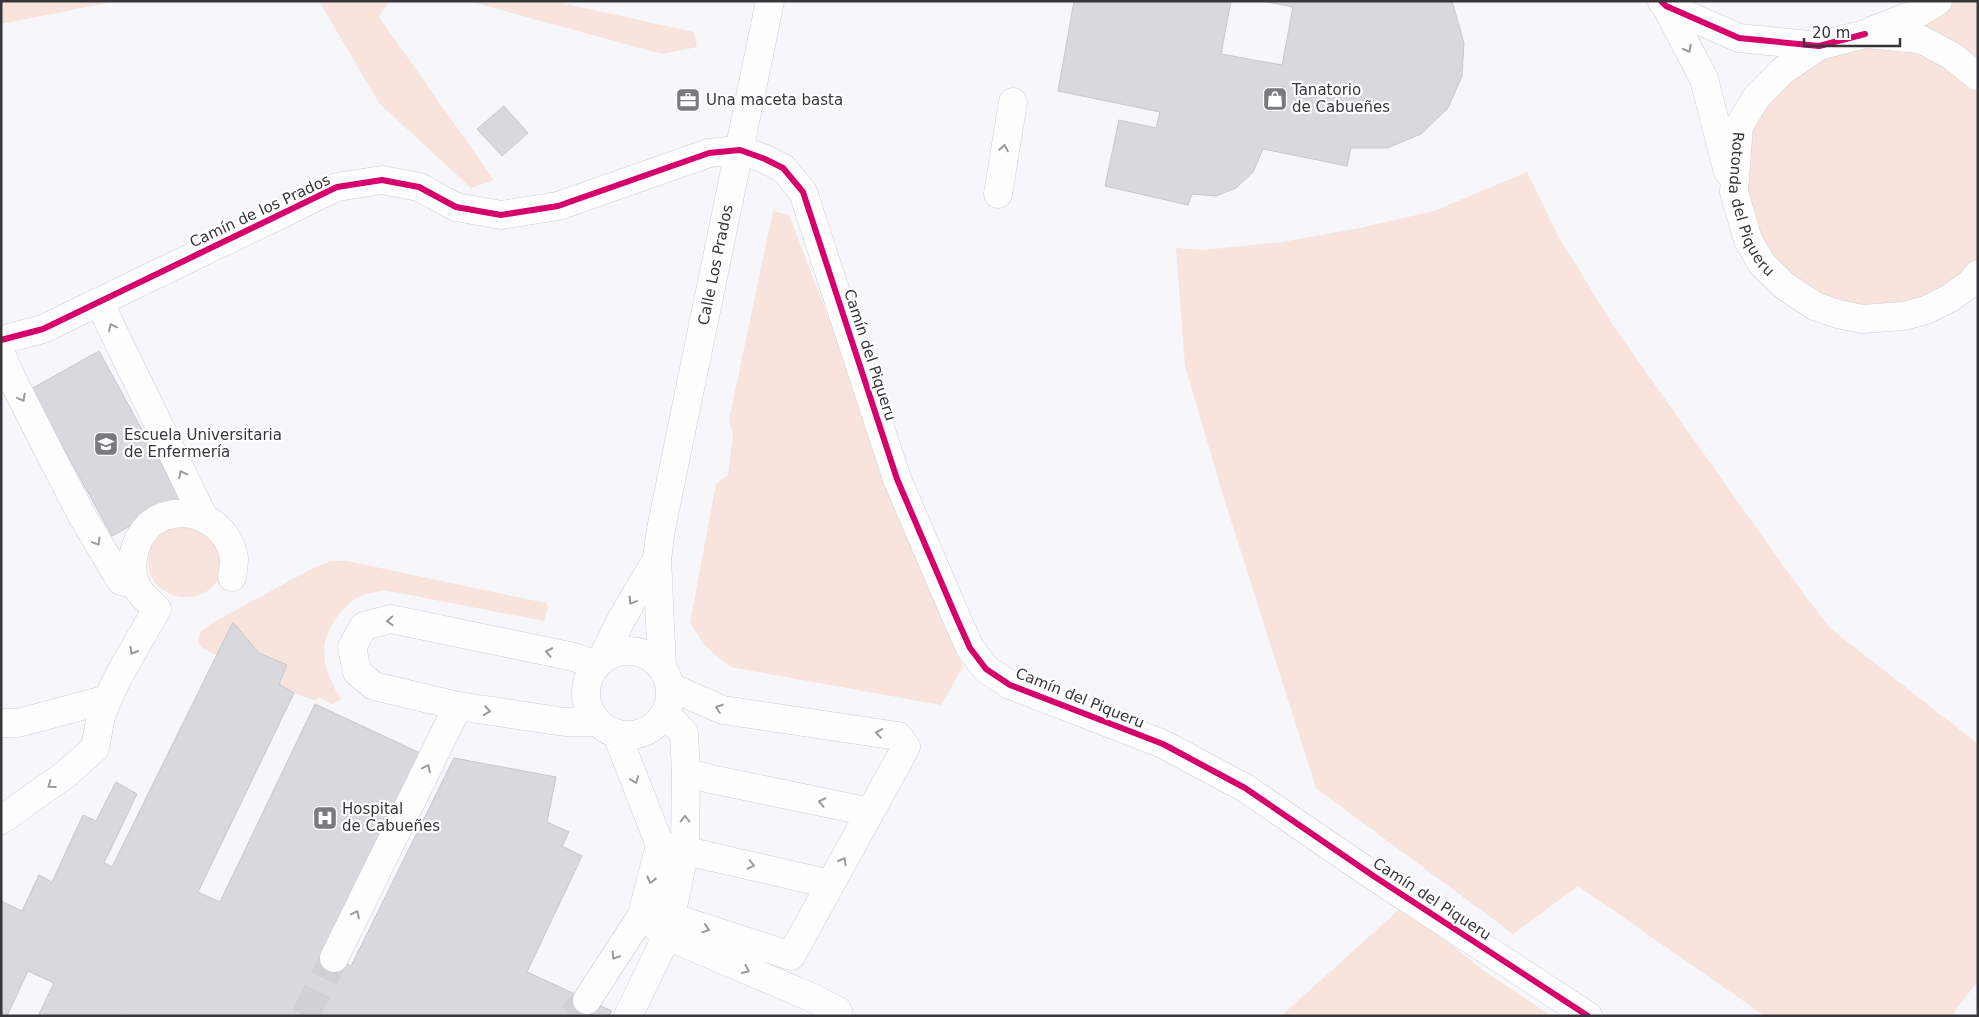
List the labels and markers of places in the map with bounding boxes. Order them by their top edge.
place label: Tanatorio de Cabueñes [1291,81,1390,116]
shop icon: Tanatorio de Cabueñes [1262,86,1288,112]
office icon: Una maceta basta [675,87,701,113]
place label: Una maceta basta [706,91,843,109]
place label: Escuela Universitaria de Enfermería [124,426,282,461]
school or university icon: Escuela Universitaria de Enfermería [93,431,119,457]
place label: Hospital de Cabueñes [342,800,440,835]
hospital icon: Hospital de Cabueñes [312,805,338,831]

